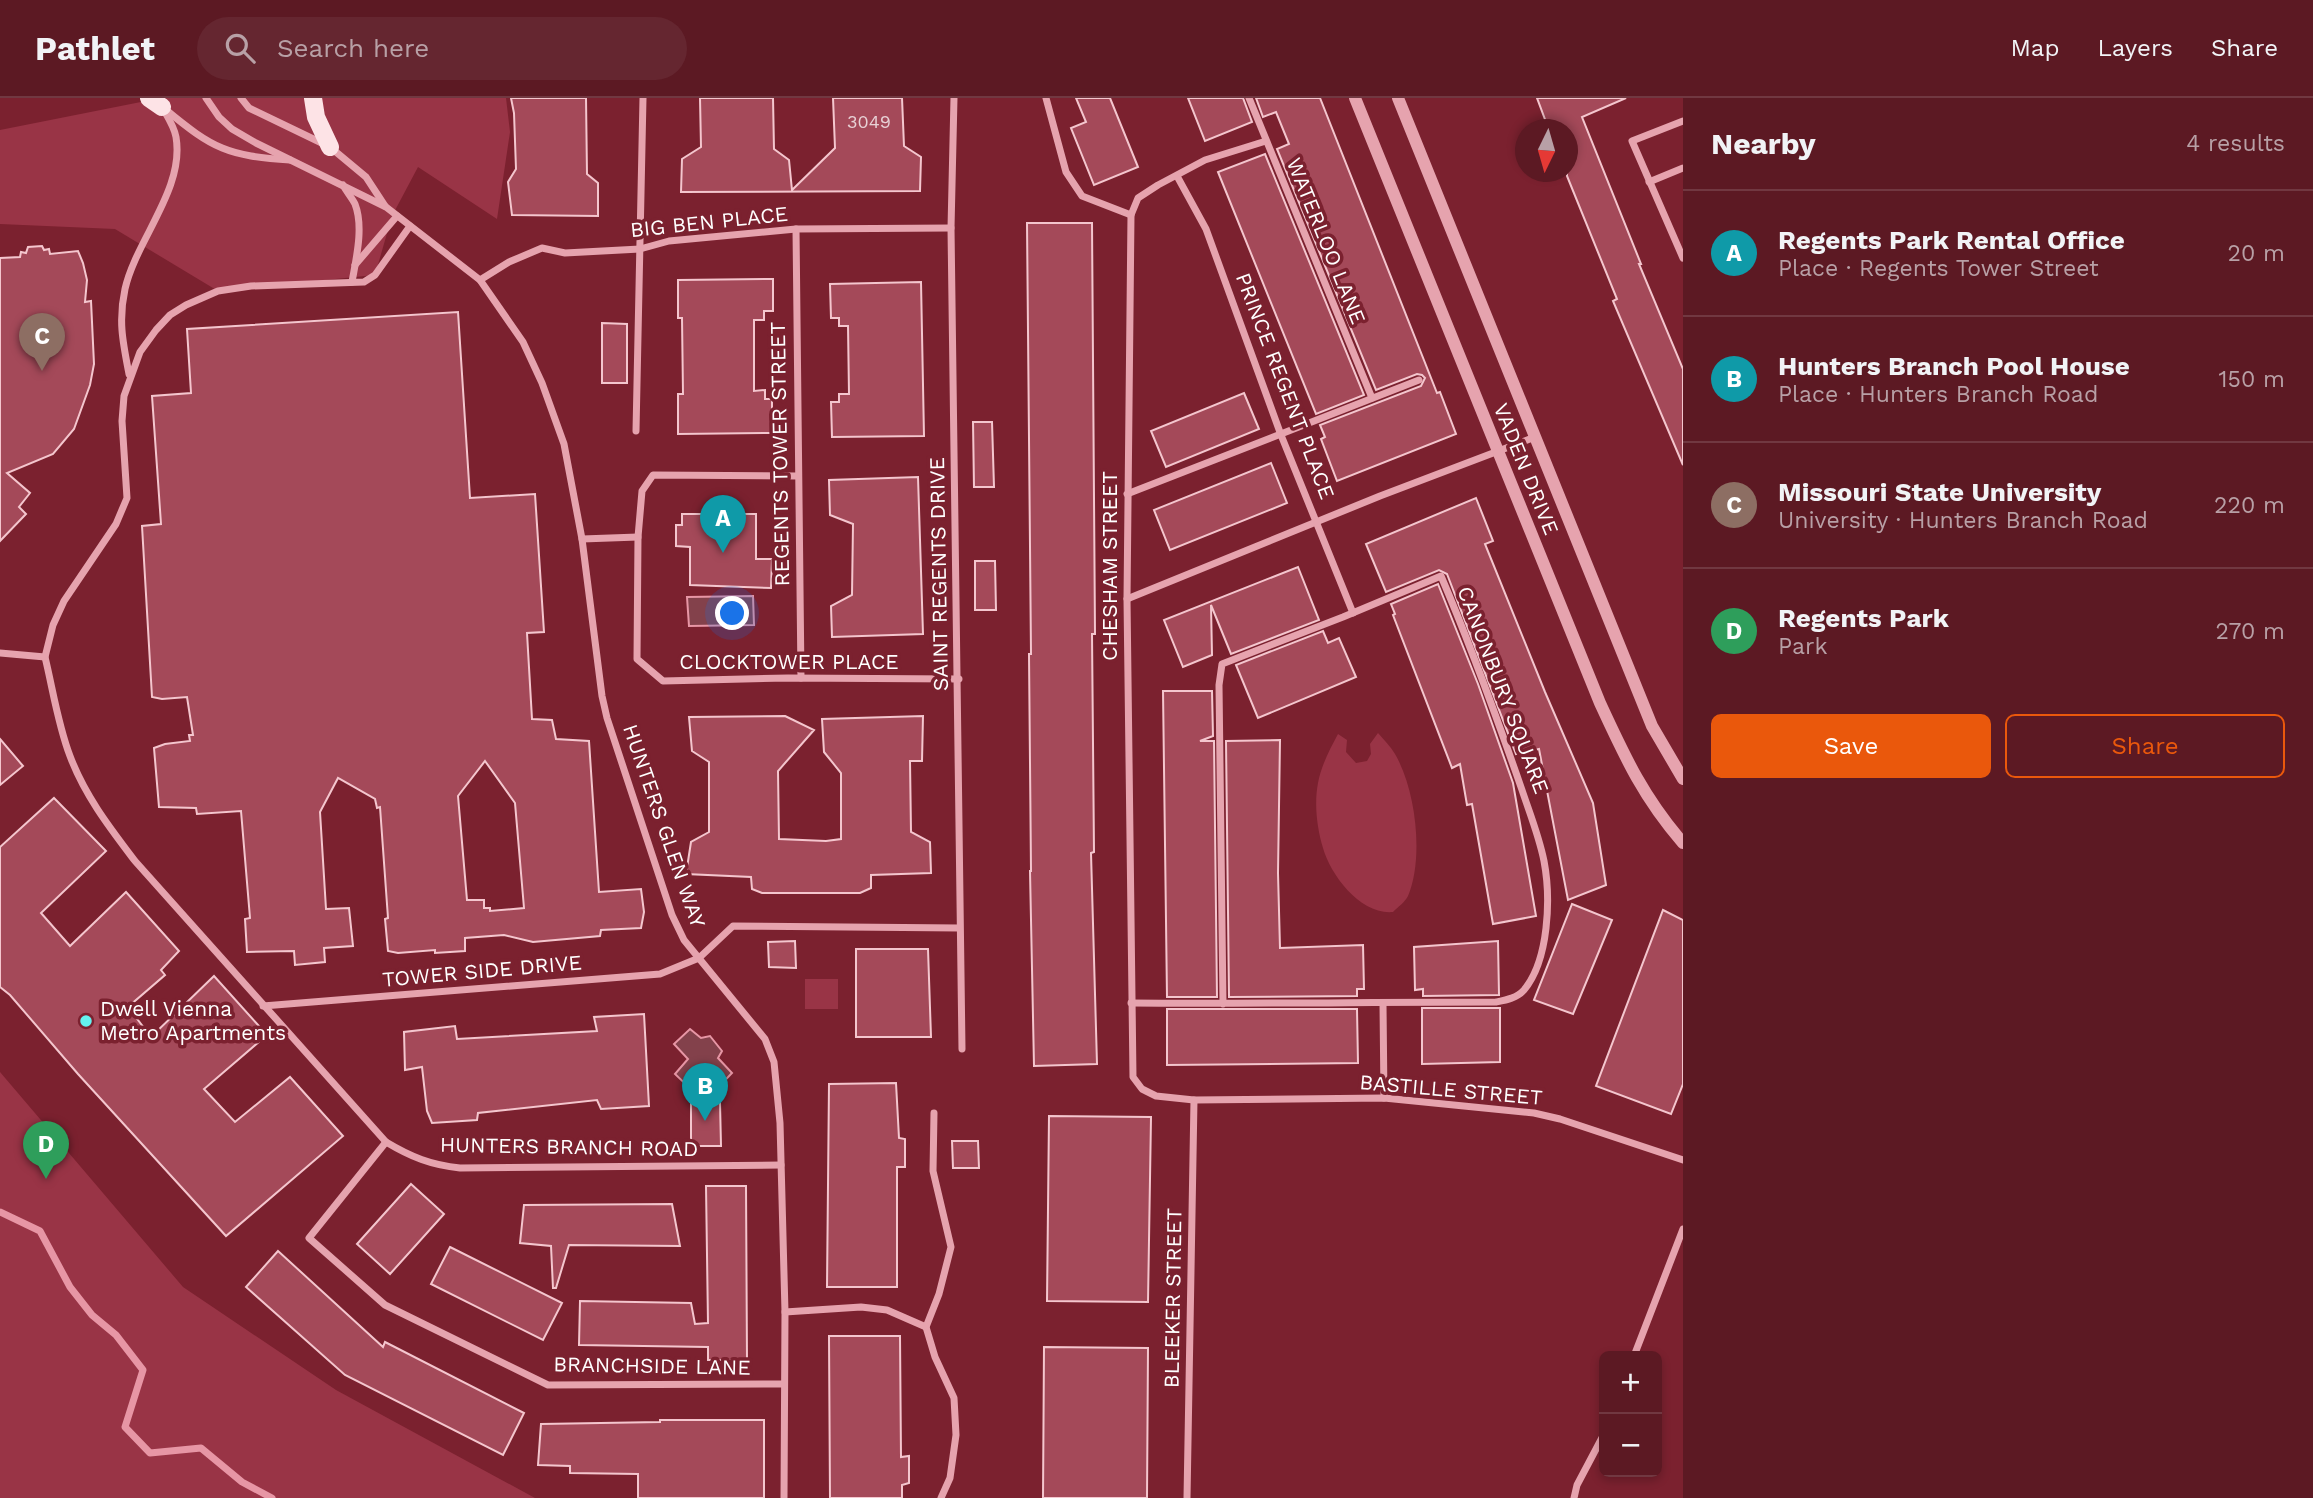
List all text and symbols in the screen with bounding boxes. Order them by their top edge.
search box [197,17,687,80]
text: Pathlet [35,29,155,68]
icon: search [221,29,259,67]
text: Search here [277,33,429,63]
text: Map [2011,34,2059,62]
text: Layers [2097,34,2173,62]
text: Share [2211,34,2278,62]
house number: 3049 [847,111,891,132]
north arrow [1515,119,1578,182]
text: Nearby [1711,126,1816,161]
text: 4 results [2186,130,2285,157]
street label: WATERLOO LANE [1282,154,1371,328]
street label: BIG BEN PLACE [629,201,789,242]
text: Regents Park Rental Office [1778,225,2125,255]
text: A [1726,240,1742,267]
text: 20 m [2228,240,2285,267]
text: Place · Regents Tower Street [1778,255,2099,282]
street label: PRINCE REGENT PLACE [1231,269,1340,502]
pin: C [19,313,65,371]
street label: REGENTS TOWER STREET [765,321,794,587]
text: Hunters Branch Pool House [1778,351,2130,381]
text: B [1726,366,1742,393]
text: 150 m [2219,366,2285,393]
text: Place · Hunters Branch Road [1778,381,2098,408]
street label: VADEN DRIVE [1489,399,1564,538]
street label: SAINT REGENTS DRIVE [924,457,953,691]
street label: CHESHAM STREET [1097,471,1122,661]
text: Missouri State University [1778,477,2101,507]
text: C [1726,492,1742,519]
text: 220 m [2214,492,2285,519]
pin: A [700,495,746,553]
text: University · Hunters Branch Road [1778,507,2148,534]
street label: CANONBURY SQUARE [1452,583,1555,797]
your location [715,596,749,630]
text: Regents Park [1778,603,1949,633]
text: D [1726,618,1742,645]
text: 270 m [2216,618,2285,645]
text: Park [1778,633,1827,660]
street label: CLOCKTOWER PLACE [679,649,899,674]
button: Save [1711,714,1991,778]
button: Share [2005,714,2285,778]
street label: HUNTERS GLEN WAY [618,721,711,931]
street label: TOWER SIDE DRIVE [381,949,583,992]
place label: Dwell Vienna Metro Apartments [100,996,286,1045]
marker: Dwell Vienna Metro Apartments [78,1013,94,1029]
pin: B [682,1063,728,1121]
street label: BASTILLE STREET [1359,1069,1544,1110]
pin: D [23,1121,69,1179]
street label: HUNTERS BRANCH ROAD [440,1132,698,1161]
street label: BLEEKER STREET [1158,1207,1187,1388]
street label: BRANCHSIDE LANE [553,1351,751,1380]
map controls [1599,1351,1662,1477]
button: + [1599,1351,1662,1414]
button: − [1599,1414,1662,1477]

